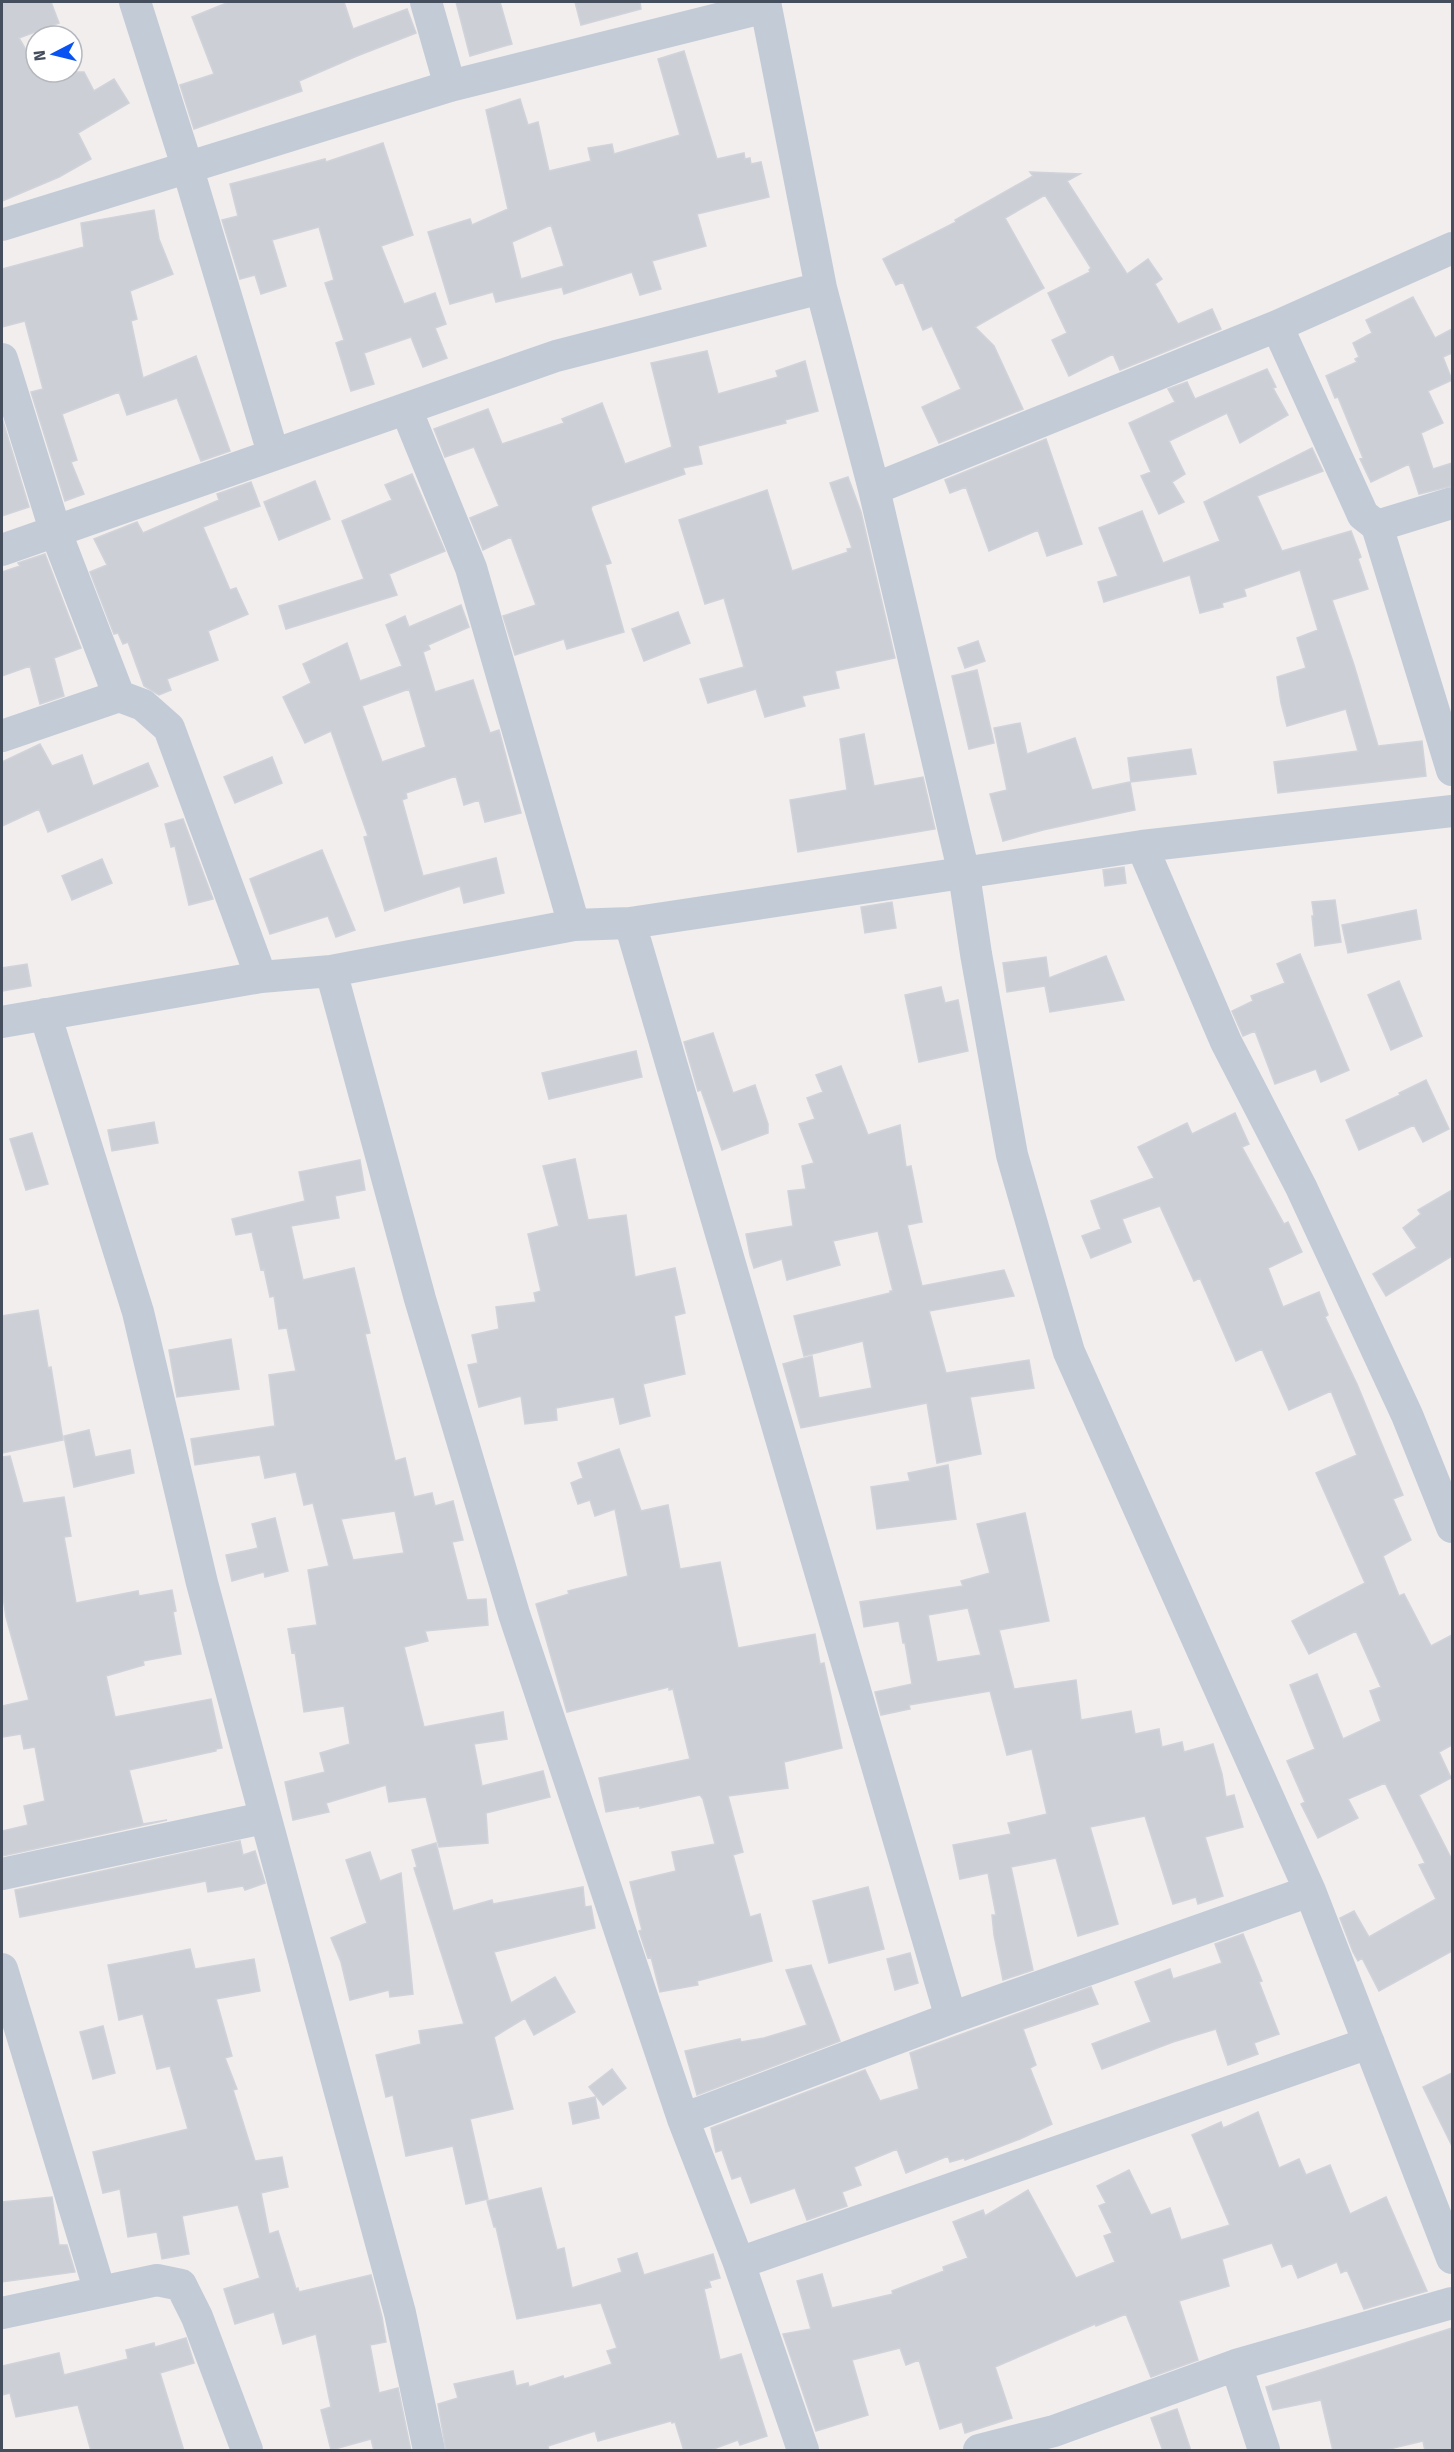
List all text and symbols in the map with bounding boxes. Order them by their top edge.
north arrow [24,24,84,84]
text: N [30,49,50,62]

